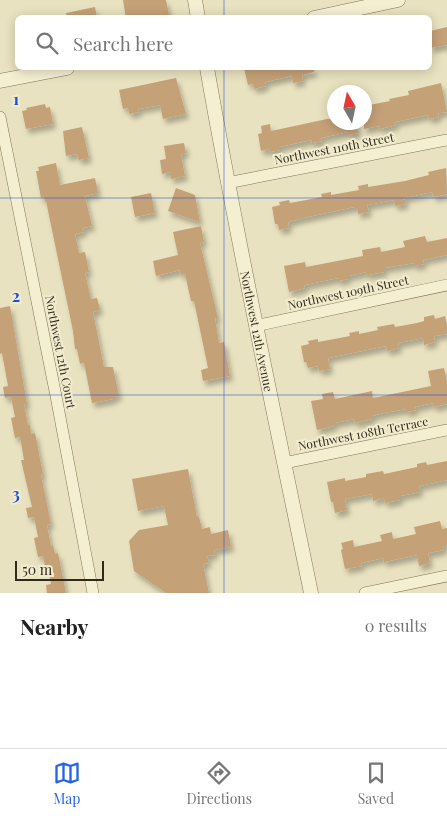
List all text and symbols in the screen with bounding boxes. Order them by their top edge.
search box [15,15,432,70]
icon: search [33,29,61,57]
text: Search here [73,30,173,56]
north arrow [327,85,372,130]
text: 1 [13,88,19,109]
street label: Northwest 110th Street [273,128,396,167]
street label: Northwest 12th Avenue [237,270,277,393]
street label: Northwest 109th Street [286,271,411,313]
text: 2 [12,285,20,306]
street label: Northwest 12th Court [42,294,80,411]
street label: Northwest 108th Terrace [296,413,430,453]
text: 3 [12,483,20,504]
scale bar [15,558,104,581]
text: 50 m [22,560,52,579]
text: Nearby [20,612,89,640]
text: 0 results [365,615,427,636]
tab: Map [53,759,81,808]
tab: Directions [187,759,252,808]
tab: Saved [358,759,394,808]

